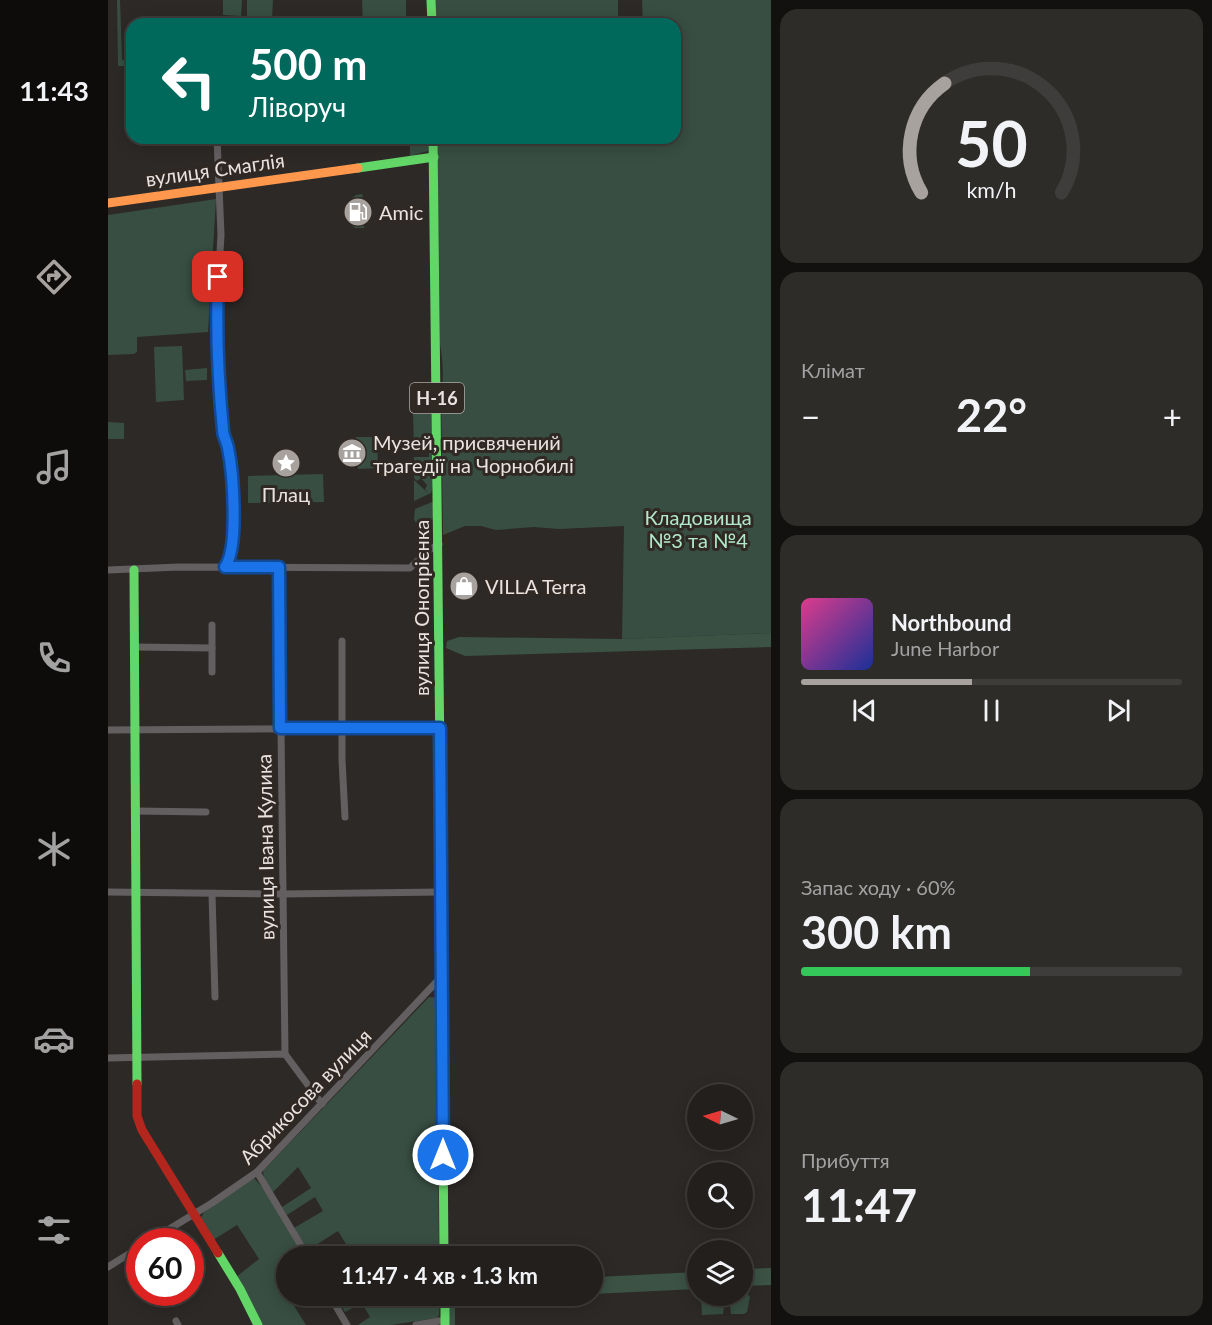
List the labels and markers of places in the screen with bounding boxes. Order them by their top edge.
fuel station icon: Amic [342,196,374,228]
place label: Amic [379,200,424,224]
pin [192,251,243,302]
place label: Музей, присвячений трагедії на Чорнобилі [373,430,574,477]
museum icon: Музей, присвячений трагедії на Чорнобилі [336,437,368,469]
place icon: Плац [270,447,302,479]
place label: Плац [262,482,310,506]
shop icon: VILLA Terra [448,570,480,602]
place label: VILLA Terra [485,574,586,598]

